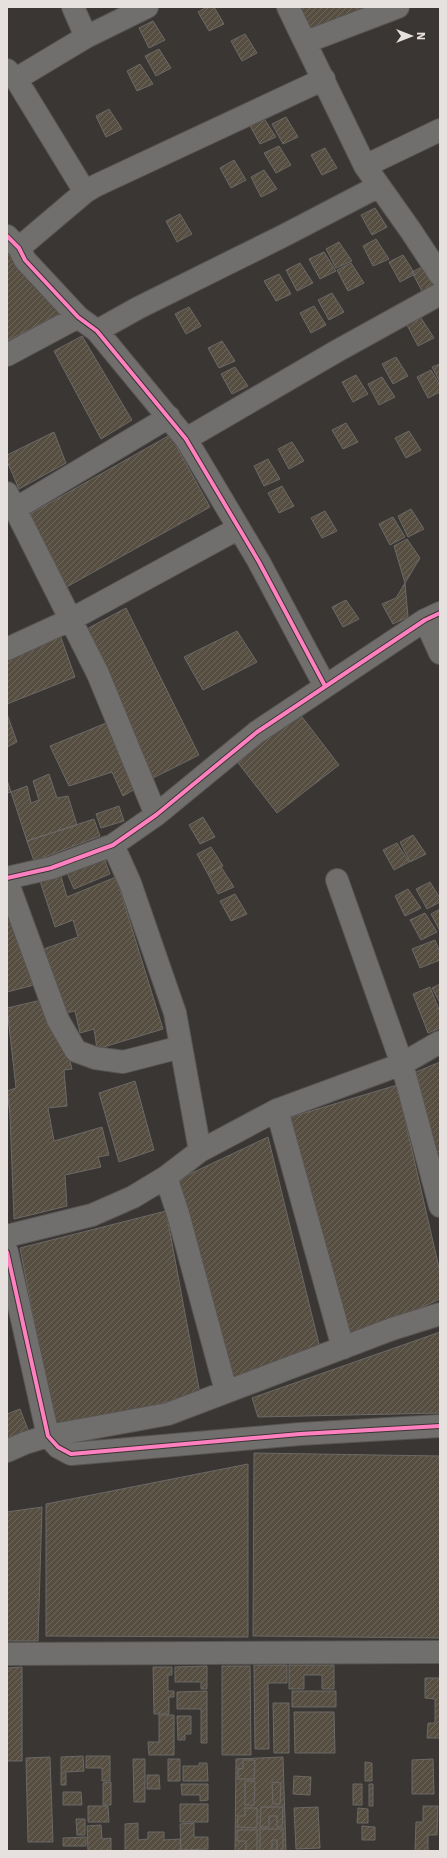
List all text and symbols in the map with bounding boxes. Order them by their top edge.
north arrow [391,16,431,56]
text: N [414,32,427,40]

